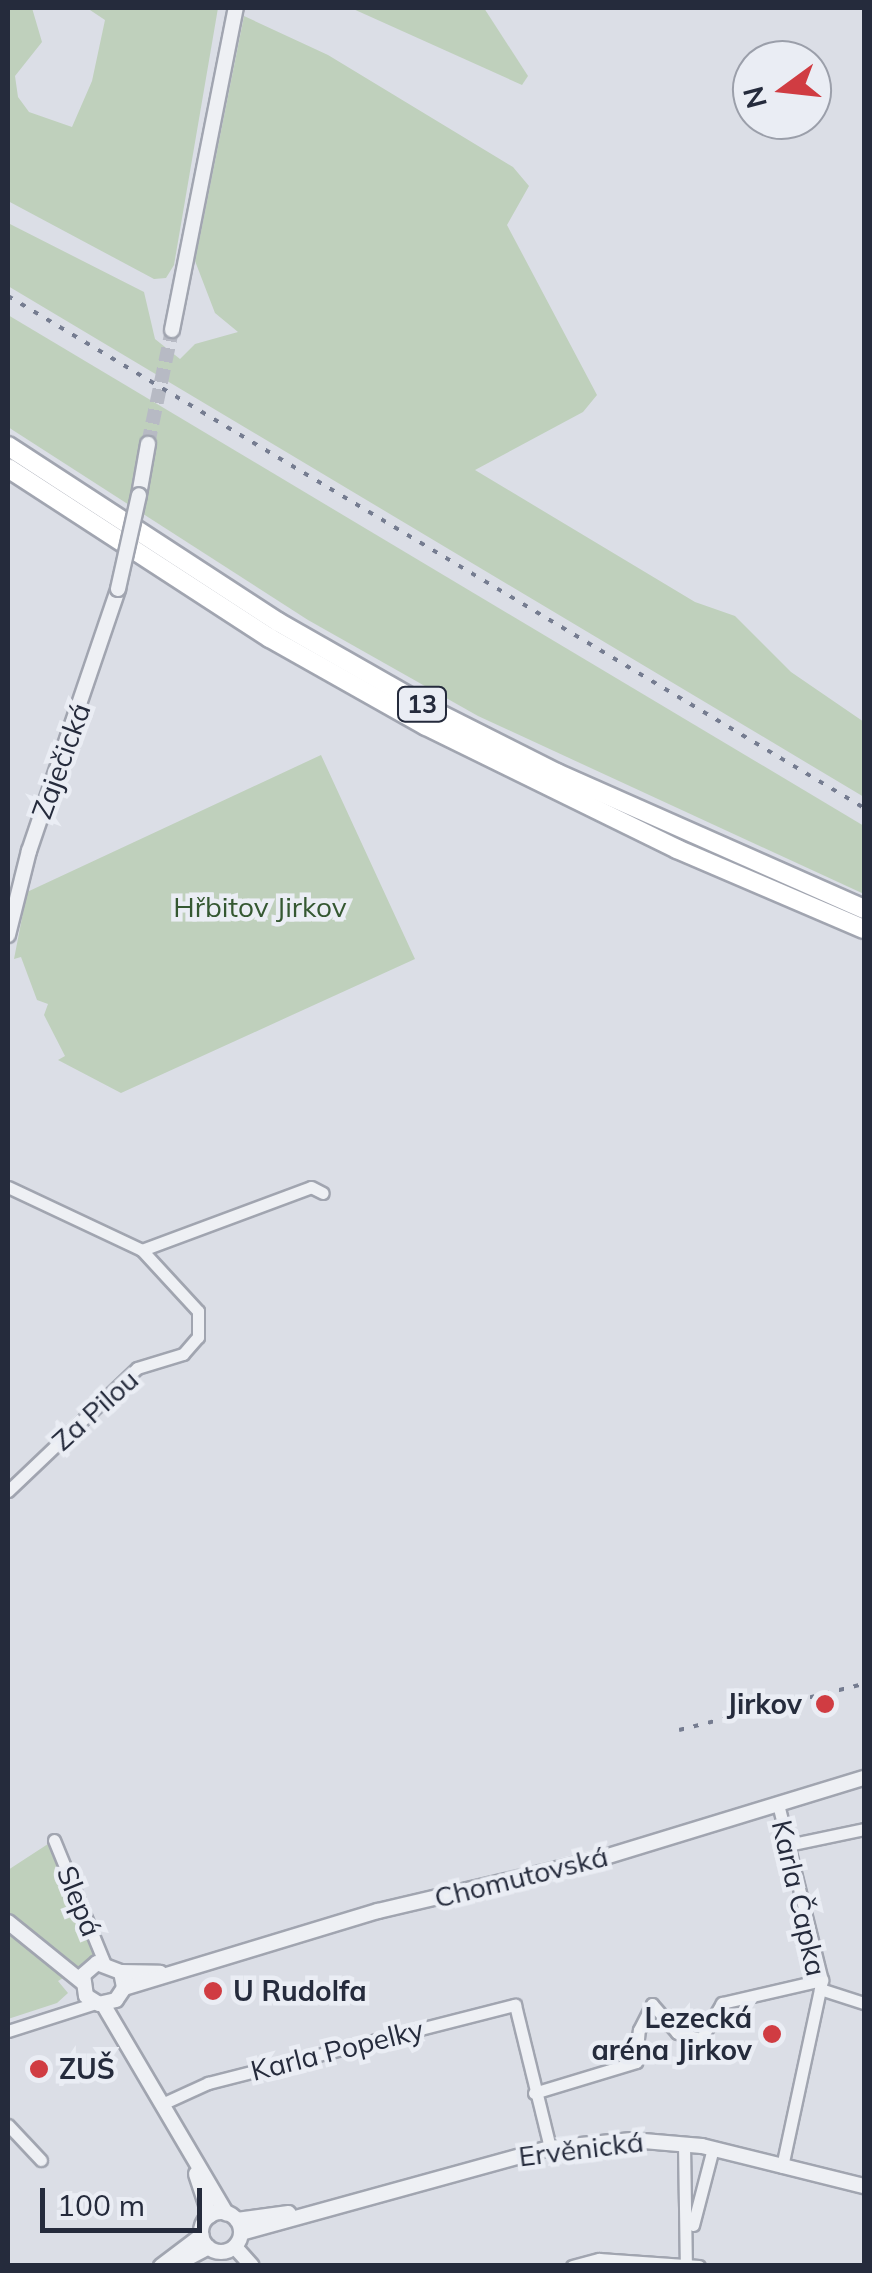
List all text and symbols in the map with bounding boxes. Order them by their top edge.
north arrow [732,40,832,140]
text: N [735,83,774,112]
road number: 13 [397,684,447,724]
street label: Zaječická [25,699,97,823]
park label: Hřbitov Jirkov [173,890,347,924]
street label: Za Pilou [45,1363,145,1457]
place label: Jirkov [727,1687,802,1721]
marker: Jirkov [812,1691,838,1717]
street label: Karla Čapka [765,1817,833,1979]
street label: Chomutovská [431,1839,611,1915]
street label: Slepá [50,1861,108,1941]
place label: U Rudolfa [233,1974,367,2008]
marker: U Rudolfa [202,1980,224,2002]
place label: Lezecká aréna Jirkov [591,2001,752,2067]
street label: Karla Popelky [247,2012,427,2088]
marker: Lezecká aréna Jirkov [761,2023,783,2045]
place label: ZUŠ [59,2052,115,2086]
marker: ZUŠ [28,2058,50,2080]
street label: Ervěnická [517,2125,645,2173]
scale bar [45,2168,208,2230]
text: 100 m [57,2186,145,2224]

